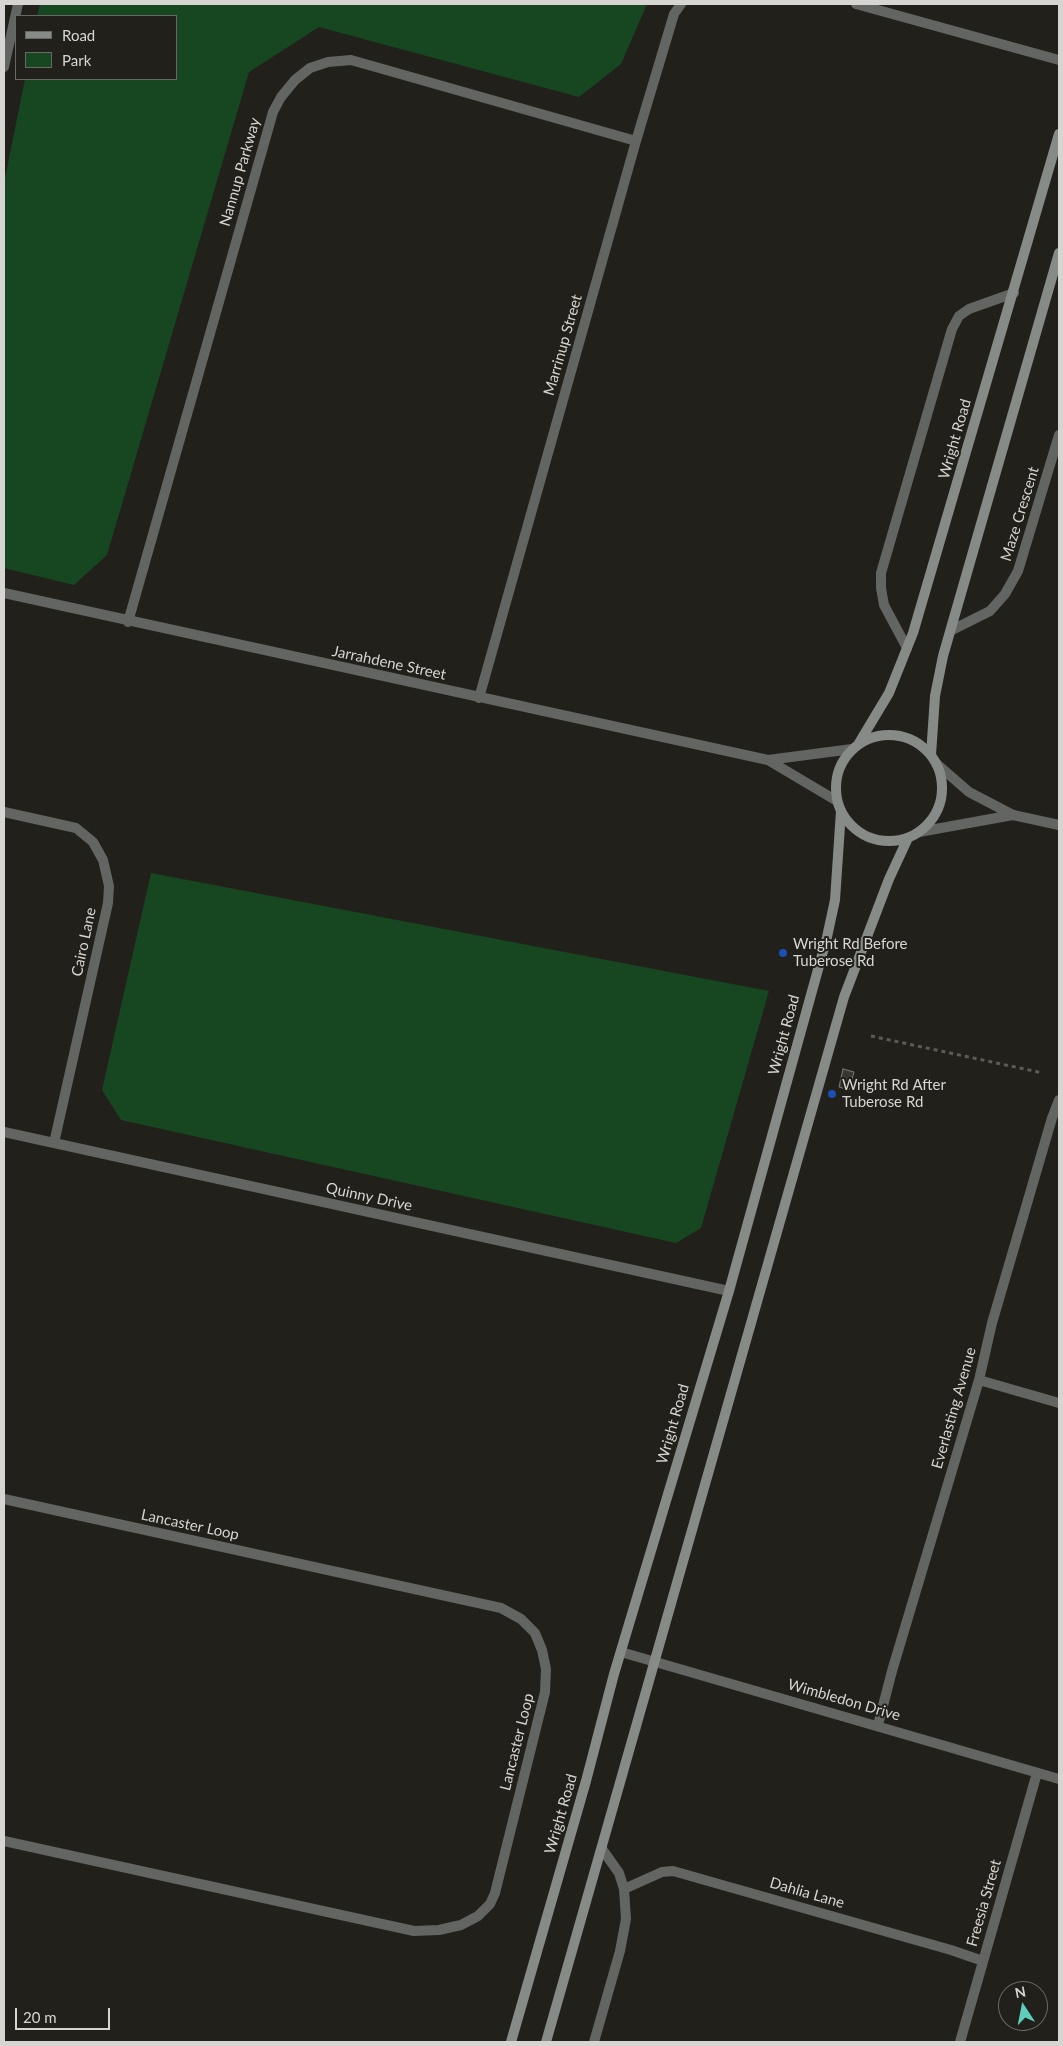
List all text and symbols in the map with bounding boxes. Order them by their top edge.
legend [15,15,178,80]
text: Road [62,26,95,44]
text: Park [62,51,91,69]
street label: Nannup Parkway [216,116,264,228]
street label: Marrinup Street [540,292,586,398]
street label: Wright Road [935,397,975,481]
street label: Maze Crescent [997,465,1043,563]
street label: Jarrahdene Street [330,642,448,684]
street label: Cairo Lane [68,906,100,978]
place label: Wright Rd Before Tuberose Rd [793,935,908,970]
marker: Wright Rd Before Tuberose Rd [777,947,789,959]
street label: Wright Road [765,993,803,1077]
place label: Wright Rd After Tuberose Rd [842,1076,946,1111]
marker: Wright Rd After Tuberose Rd [826,1088,838,1100]
street label: Quinny Drive [324,1179,414,1215]
street label: Everlasting Avenue [928,1345,980,1471]
street label: Wright Road [653,1382,693,1466]
street label: Lancaster Loop [139,1506,241,1544]
street label: Wimbledon Drive [786,1675,902,1725]
street label: Lancaster Loop [496,1691,538,1793]
street label: Wright Road [541,1772,581,1856]
street label: Freesia Street [963,1857,1005,1949]
street label: Dahlia Lane [768,1874,846,1912]
north arrow [998,1981,1048,2031]
text: N [1013,1982,1027,2001]
scale bar [18,1998,112,2030]
text: 20 m [23,2008,57,2026]

